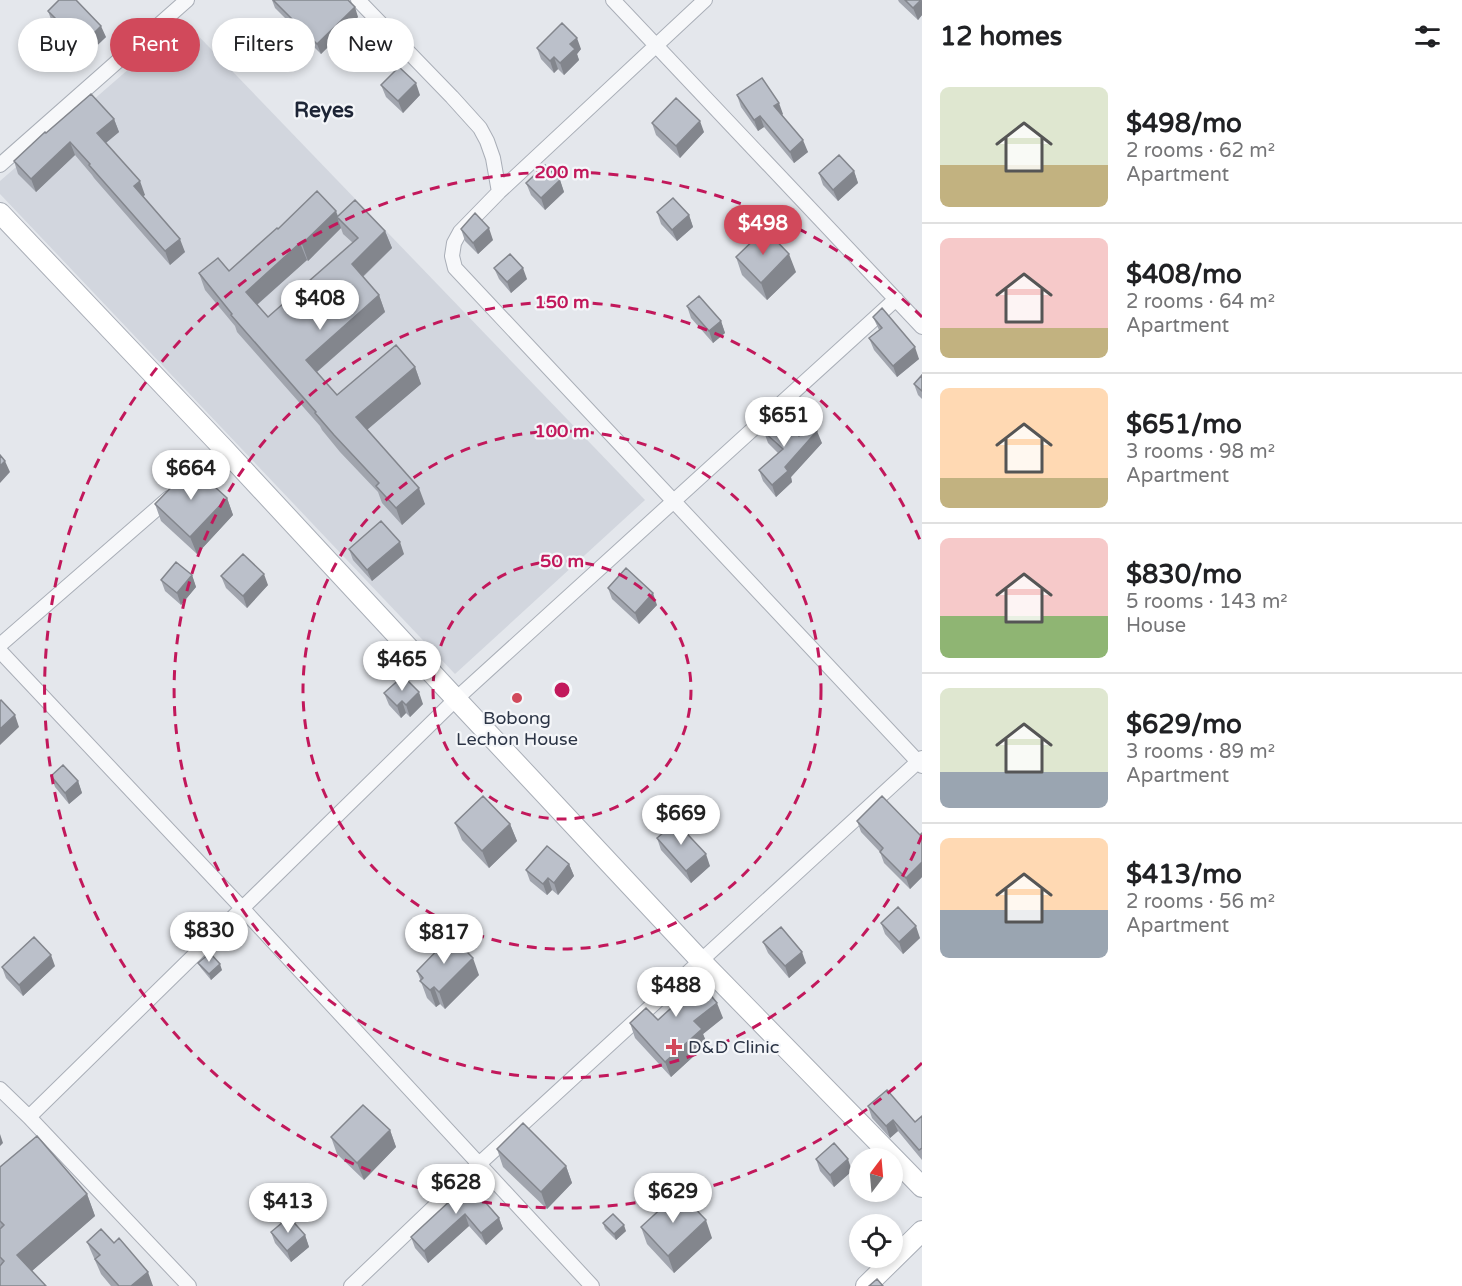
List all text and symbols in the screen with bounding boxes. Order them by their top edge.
chip: Buy [18,18,98,72]
chip: Rent [110,18,200,72]
chip: Filters [212,18,315,72]
chip: New [327,18,414,72]
icon: filters [1411,20,1444,53]
text: 12 homes [940,21,1062,52]
district label: Reyes [294,98,354,123]
text: $498/mo [1126,108,1242,139]
icon: home [988,111,1060,183]
text: 2 rooms · 62 m² [1126,139,1275,163]
text: 200 m [534,161,590,183]
text: Apartment [1126,163,1229,187]
pin: $498 [727,205,799,256]
text: $498 [738,212,788,236]
text: $408/mo [1126,259,1242,290]
icon: home [988,262,1060,334]
pin: $408 [284,280,356,331]
text: $408 [295,287,345,311]
text: 2 rooms · 64 m² [1126,290,1275,314]
text: 150 m [534,291,590,313]
text: Apartment [1126,314,1229,338]
pin: $651 [748,397,820,448]
text: $651 [759,404,809,428]
text: $651/mo [1126,409,1242,440]
icon: home [988,412,1060,484]
text: 100 m [534,420,590,442]
text: 3 rooms · 98 m² [1126,440,1275,464]
pin: $664 [155,450,227,501]
text: $664 [166,457,216,481]
text: Apartment [1126,464,1229,488]
text: 50 m [540,550,584,572]
text: $830/mo [1126,559,1242,590]
icon: home [988,562,1060,634]
text: 5 rooms · 143 m² [1126,590,1288,614]
text: House [1126,614,1186,638]
pin: $465 [366,641,438,692]
text: $465 [377,648,427,672]
centre of rings [552,680,572,700]
marker: Bobong Lechon House [510,691,524,705]
place label: Bobong Lechon House [456,707,578,750]
text: $629/mo [1126,709,1242,740]
icon: home [988,712,1060,784]
text: 3 rooms · 89 m² [1126,740,1275,764]
text: Apartment [1126,764,1229,788]
pin: $669 [645,795,717,846]
text: $669 [656,802,706,826]
text: $413/mo [1126,859,1242,890]
icon: home [988,862,1060,934]
text: 2 rooms · 56 m² [1126,890,1275,914]
pin: $830 [173,912,245,963]
pin: $817 [408,914,480,965]
text: Apartment [1126,914,1229,938]
text: $830 [184,919,234,943]
text: $817 [419,921,469,945]
pin: $488 [640,967,712,1018]
text: $488 [651,974,701,998]
place label: D&D Clinic [688,1036,779,1058]
marker: D&D Clinic [665,1038,683,1056]
north arrow [849,1148,903,1202]
map controls [849,1148,903,1268]
pin: $628 [420,1164,492,1215]
text: $628 [431,1171,481,1195]
pin: $629 [637,1173,709,1224]
text: $629 [648,1180,698,1204]
pin: $413 [252,1183,324,1234]
text: $413 [263,1190,313,1214]
button: locate [849,1214,903,1268]

